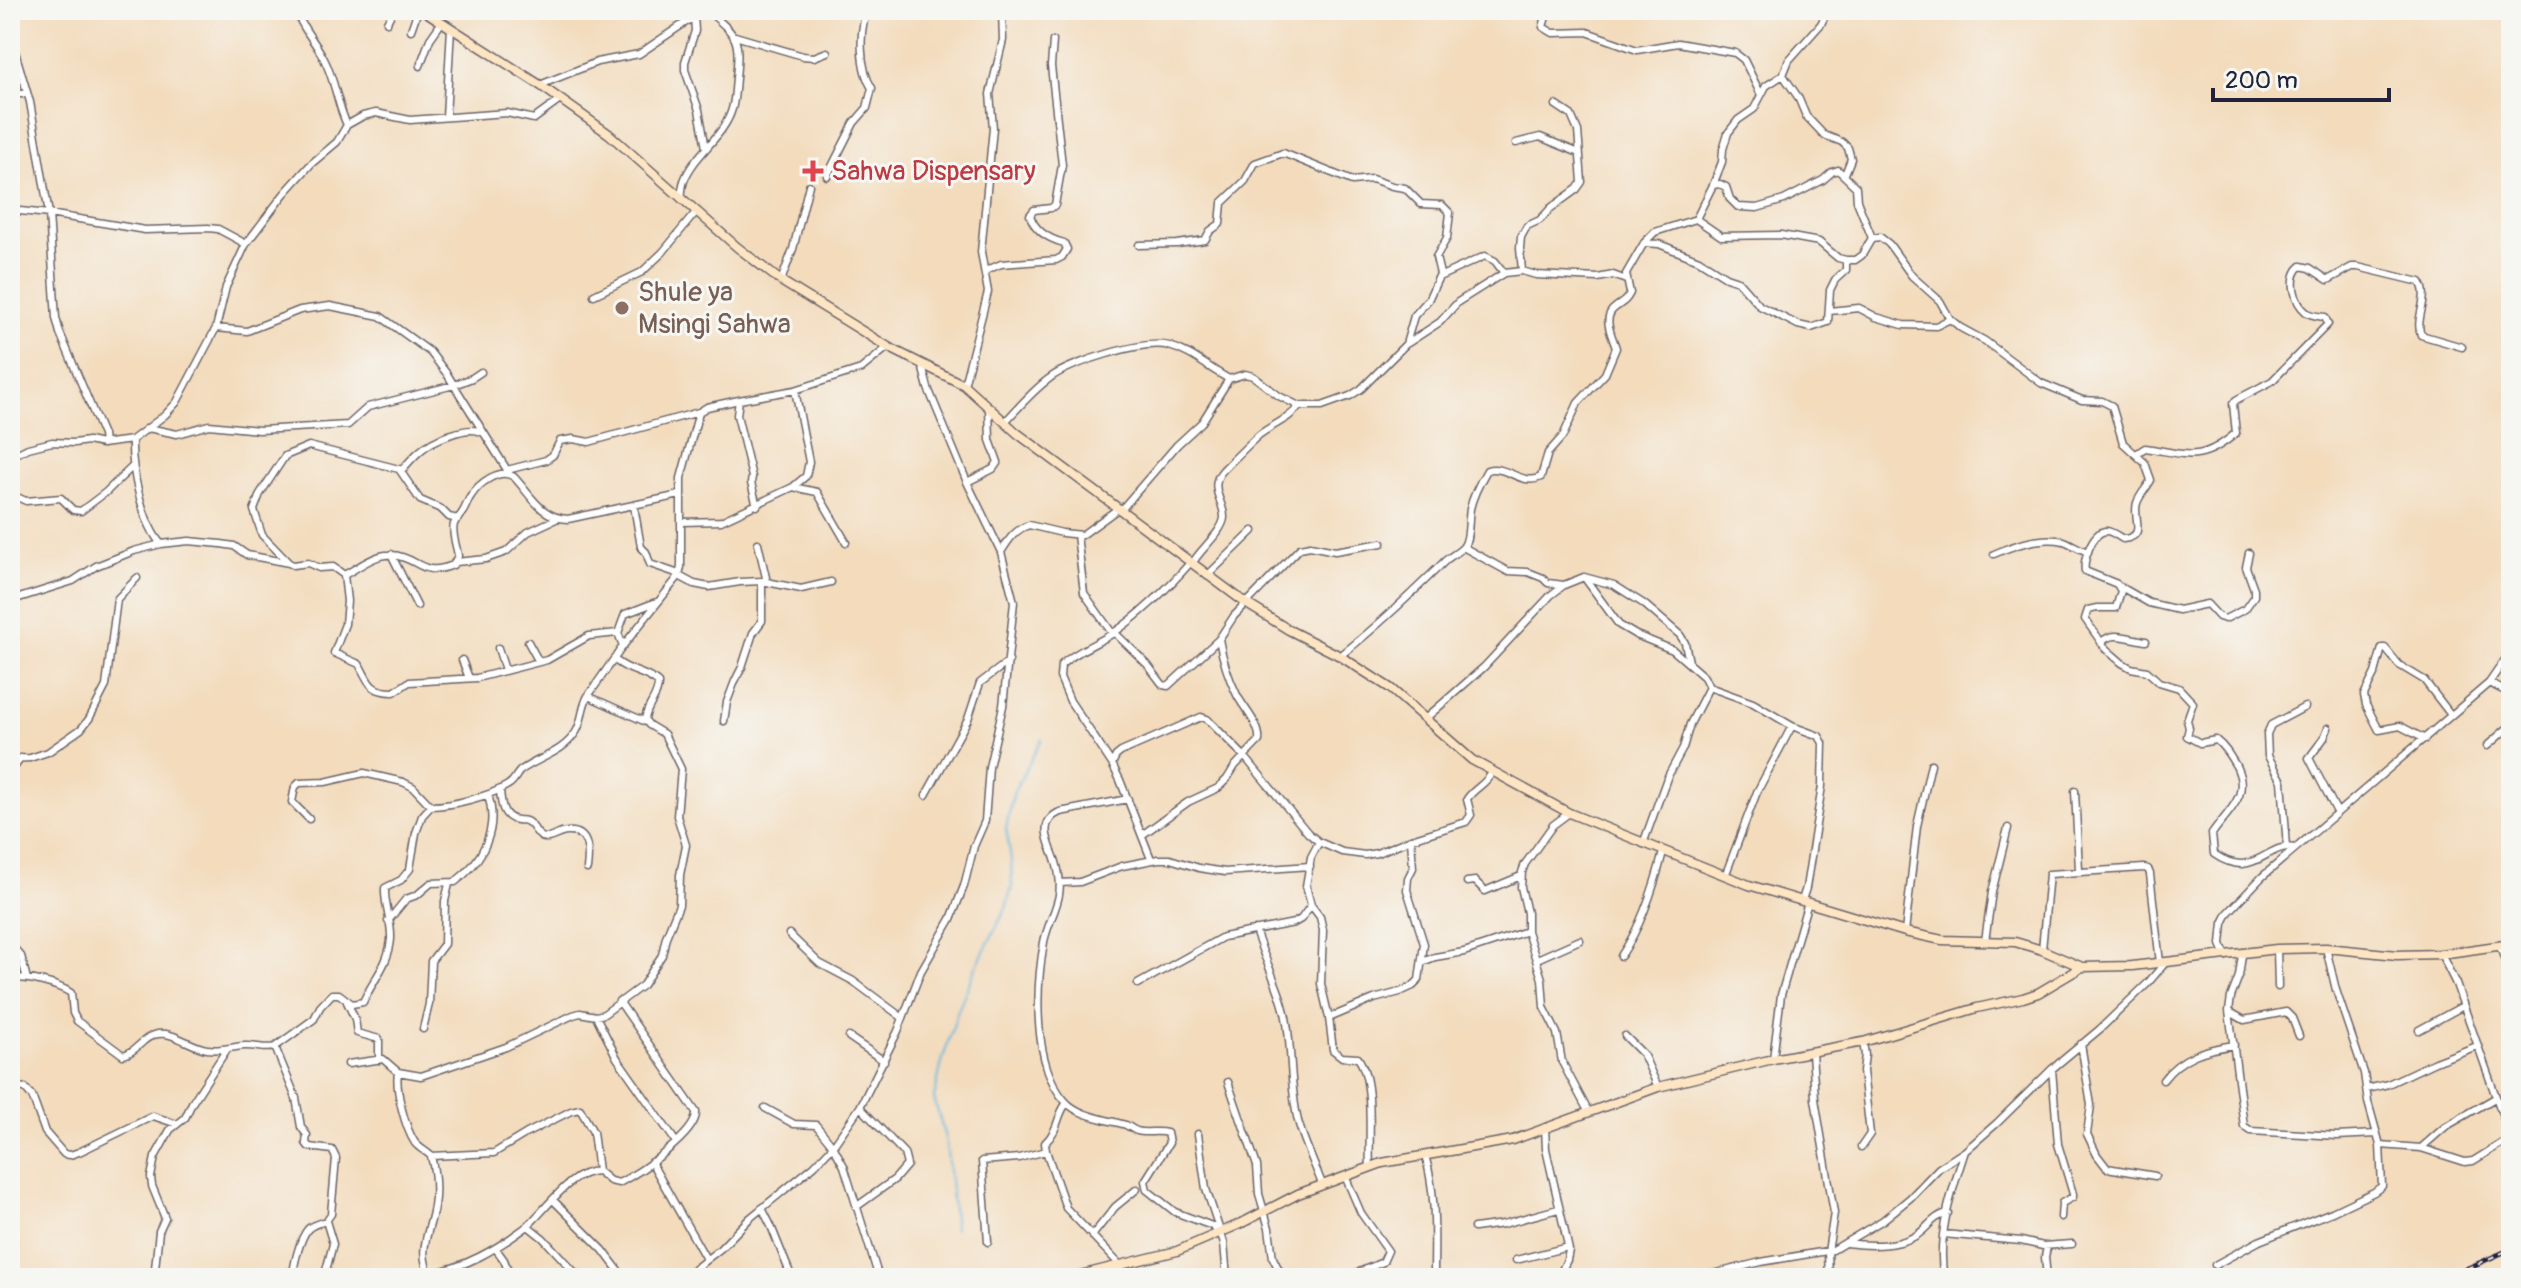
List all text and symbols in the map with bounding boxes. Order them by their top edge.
scale bar [2213,52,2389,102]
text: 200 m [2225,66,2298,95]
place label: Sahwa Dispensary [831,154,1036,189]
marker: Sahwa Dispensary [802,160,824,182]
place label: Shule ya Msingi Sahwa [638,275,791,342]
marker: Shule ya Msingi Sahwa [613,299,631,317]

